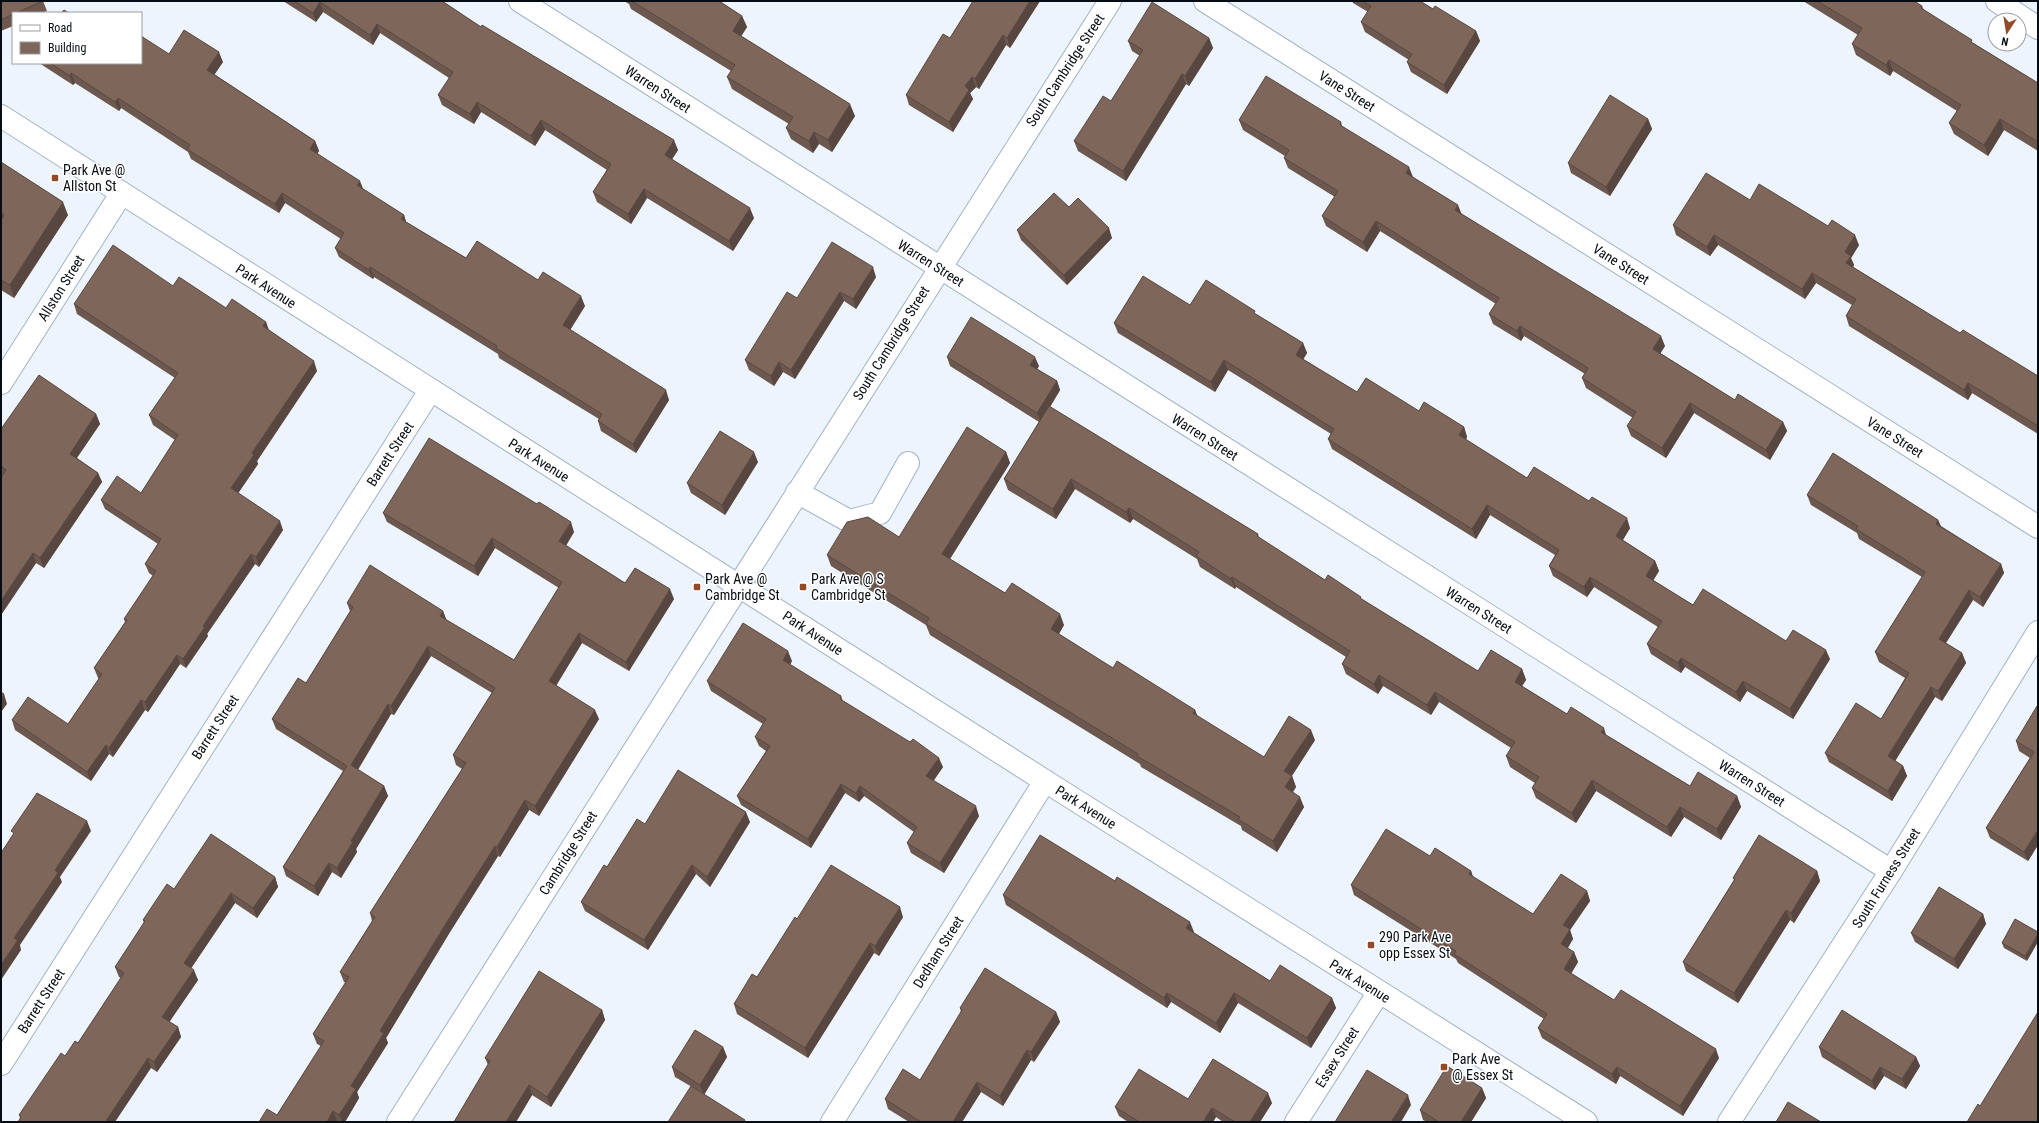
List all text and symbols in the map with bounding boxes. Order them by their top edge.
street label: South Cambridge Street [1023,11,1107,129]
legend [12,12,142,64]
north arrow [1987,12,2027,52]
text: Road [48,21,72,35]
text: N [2000,34,2010,48]
text: Building [48,41,86,55]
street label: Warren Street [622,62,694,116]
street label: Vane Street [1316,67,1378,115]
place label: Park Ave @ Allston St [63,162,126,194]
marker: Park Ave @ Allston St [50,173,60,183]
street label: Warren Street [895,236,967,290]
street label: Vane Street [1590,240,1652,288]
street label: Allston Street [34,252,88,324]
street label: Park Avenue [233,261,299,312]
street label: South Cambridge Street [849,283,933,403]
street label: Warren Street [1169,410,1241,464]
street label: Vane Street [1864,413,1926,461]
street label: Barrett Street [363,419,417,489]
street label: Park Avenue [506,435,573,485]
place label: Park Ave @ Cambridge St [705,571,780,603]
place label: Park Ave @ S Cambridge St [811,571,886,603]
marker: Park Ave @ Cambridge St [692,582,702,592]
marker: Park Ave @ S Cambridge St [798,582,808,592]
street label: Warren Street [1443,583,1515,637]
street label: Park Avenue [780,608,846,659]
street label: Barrett Street [188,692,242,762]
street label: Warren Street [1716,756,1788,810]
street label: Park Avenue [1053,782,1120,832]
street label: Cambridge Street [536,808,600,898]
street label: South Furness Street [1849,825,1923,931]
street label: Dedham Street [910,913,966,991]
place label: 290 Park Ave opp Essex St [1379,929,1452,961]
marker: 290 Park Ave opp Essex St [1366,940,1376,950]
street label: Park Avenue [1327,956,1394,1006]
street label: Barrett Street [14,966,68,1036]
street label: Essex Street [1312,1024,1362,1090]
place label: Park Ave @ Essex St [1452,1051,1513,1083]
marker: Park Ave @ Essex St [1439,1062,1449,1072]

